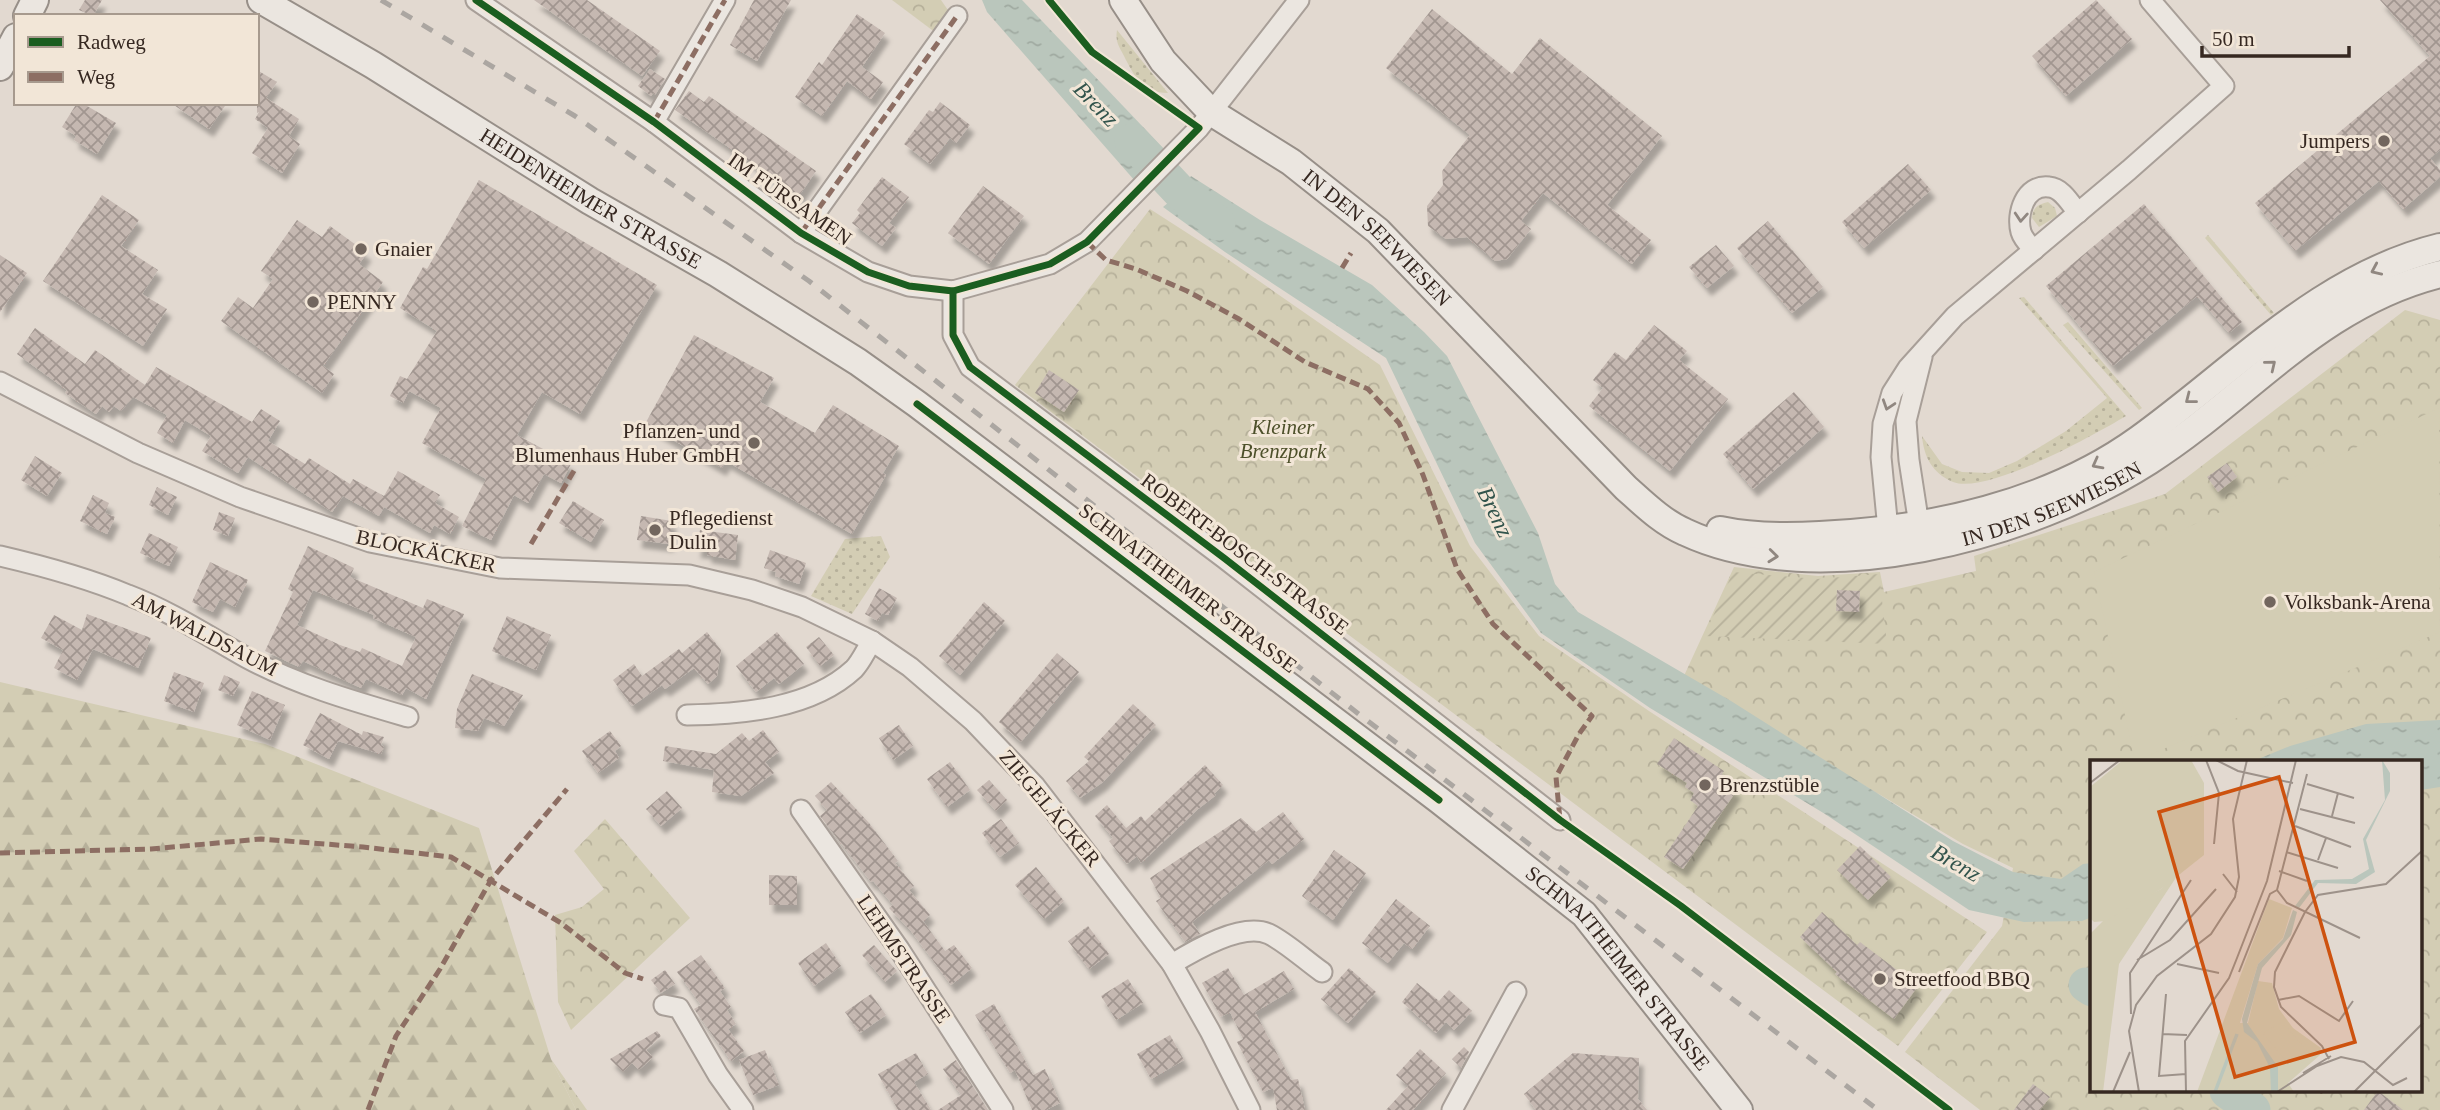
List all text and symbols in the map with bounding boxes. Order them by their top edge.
legend [14,14,259,105]
scale bar [2202,14,2349,58]
text: 50 m [2212,27,2255,51]
text: Radweg [77,30,146,54]
text: Weg [77,65,115,89]
water label: Brenz [1069,76,1123,132]
street label: HEIDENHEIMER STRASSE [476,123,706,274]
place label: Jumpers [2300,129,2370,153]
marker: Jumpers [2376,133,2392,149]
street label: IM FÜRSAMEN [724,148,856,250]
street label: IN DEN SEEWIESEN [1298,164,1456,311]
one-way arrow [2014,212,2029,223]
place label: Gnaier [375,237,432,261]
marker: Gnaier [353,241,369,257]
one-way arrow [2370,262,2383,276]
place label: PENNY [327,290,397,314]
marker: PENNY [305,294,321,310]
one-way arrow [2263,361,2275,374]
one-way arrow [2185,391,2197,404]
one-way arrow [1882,399,1897,411]
park label: Kleiner Brenzpark [1240,415,1327,463]
place label: Pflanzen- und Blumenhaus Huber GmbH [515,419,740,467]
marker: Pflanzen- und Blumenhaus Huber GmbH [746,435,762,451]
street label: IN DEN SEEWIESEN [1959,456,2146,551]
one-way arrow [2092,456,2104,469]
street label: ROBERT-BOSCH-STRASSE [1137,468,1353,640]
water label: Brenz [1472,483,1518,541]
street label: SCHNAITHEIMER STRASSE [1074,498,1302,678]
place label: Pflegedienst Dulin [669,506,773,554]
marker: Pflegedienst Dulin [647,522,663,538]
street label: BLOCKÄCKER [354,524,498,578]
one-way arrow [1768,548,1779,563]
street label: AM WALDSAUM [128,587,282,681]
place label: Volksbank-Arena [2284,590,2431,614]
marker: Volksbank-Arena [2262,594,2278,610]
street label: ZIEGELÄCKER [994,745,1106,871]
inset map [2090,760,2422,1092]
place label: Brenzstüble [1719,773,1819,797]
marker: Brenzstüble [1697,777,1713,793]
water label: Brenz [1927,839,1985,887]
street label: SCHNAITHEIMER STRASSE [1521,861,1715,1075]
street label: LEHMSTRASSE [852,890,956,1028]
place label: Streetfood BBQ [1894,967,2030,991]
marker: Streetfood BBQ [1872,971,1888,987]

